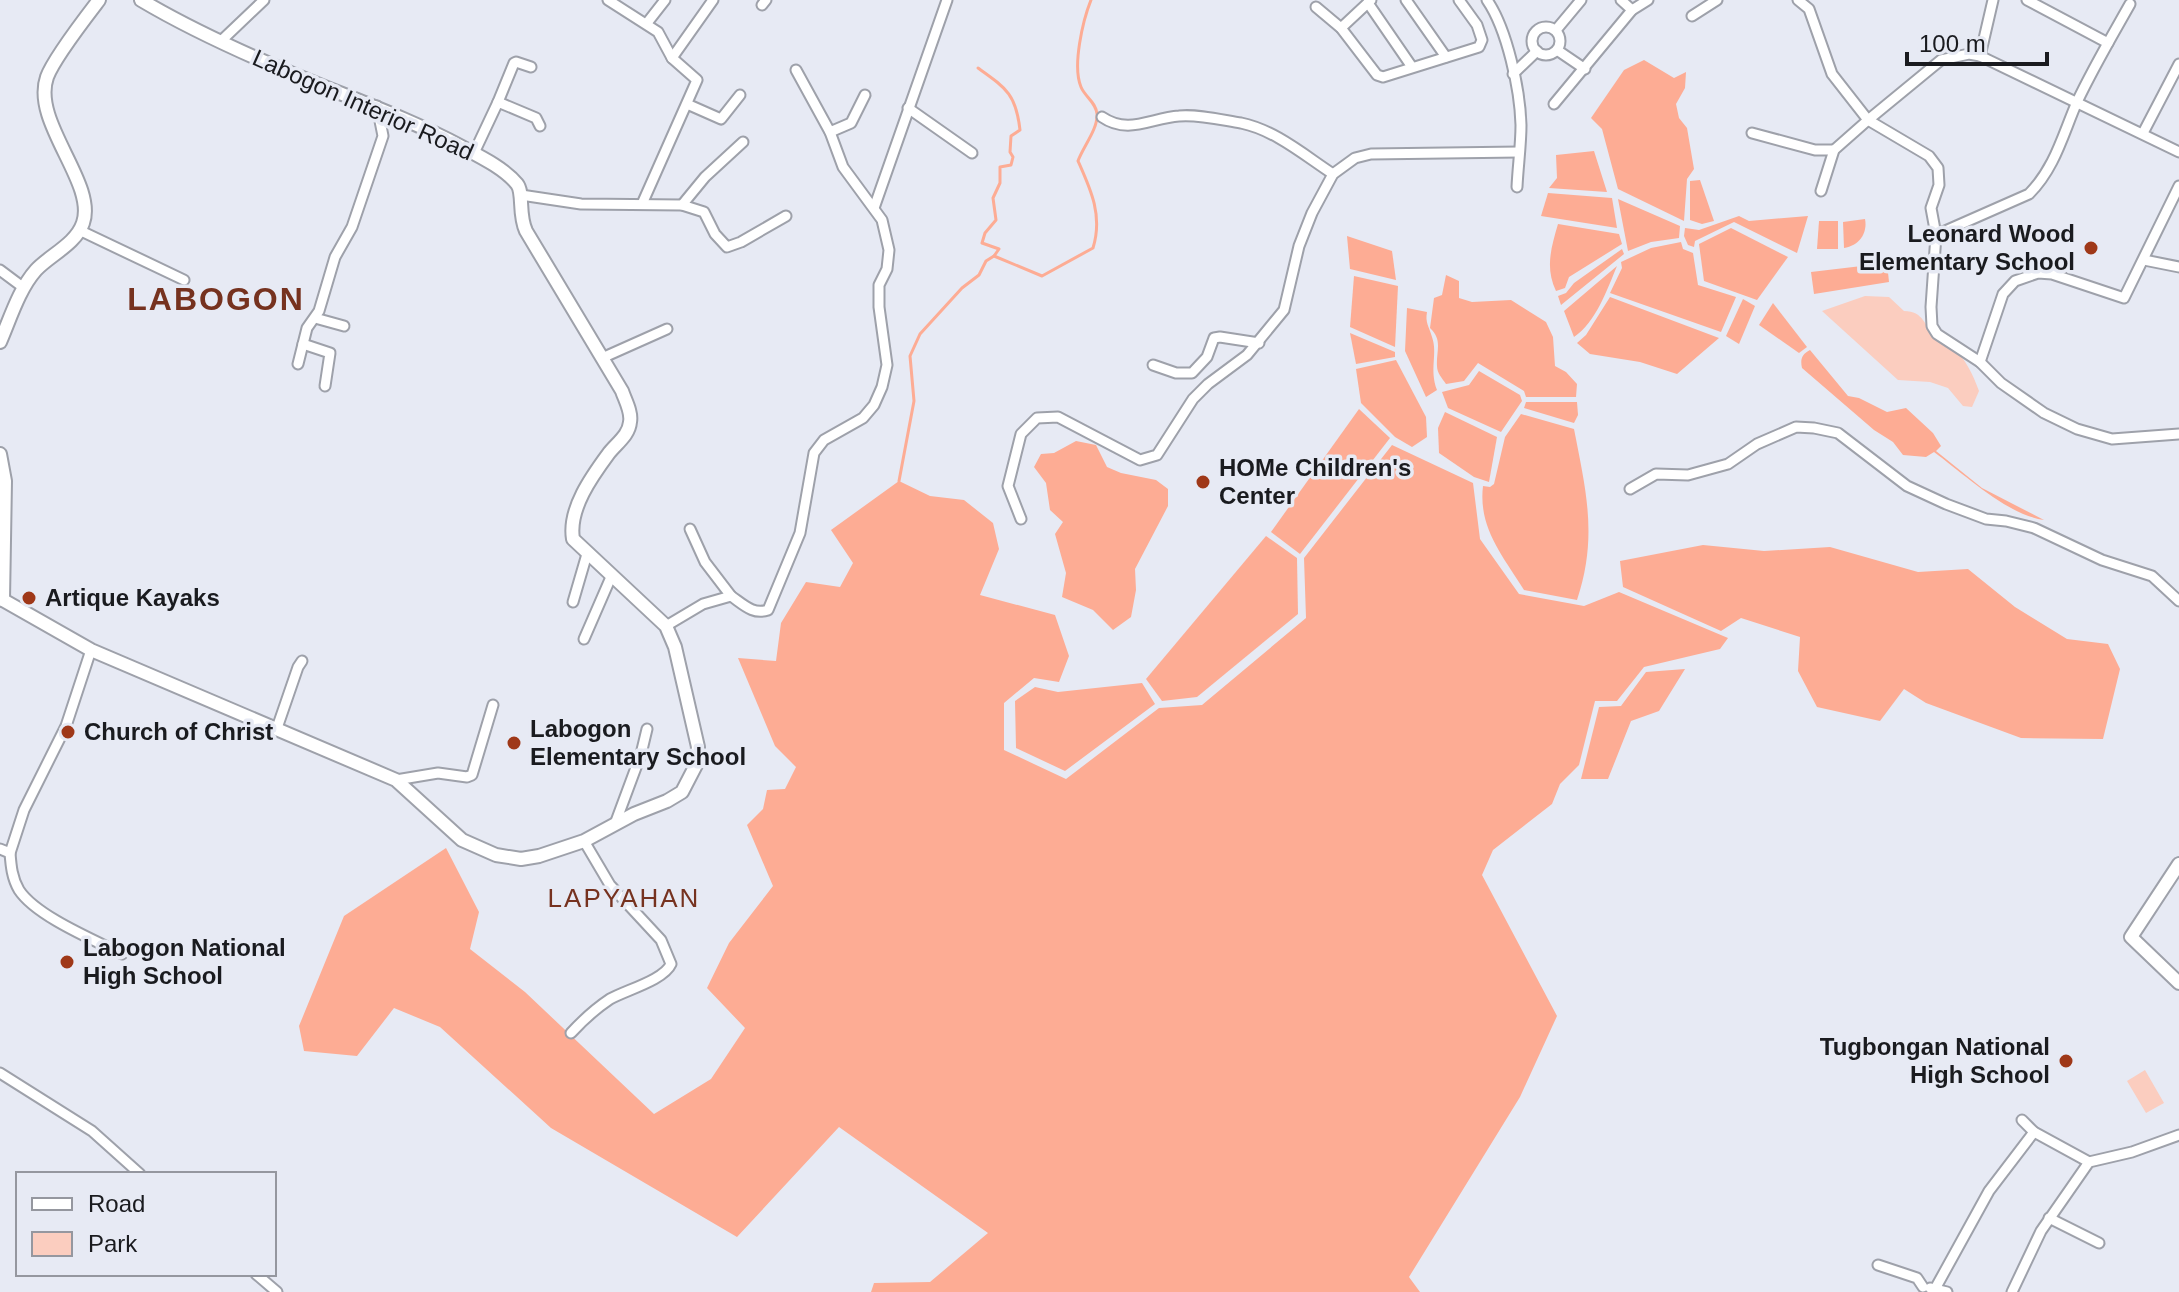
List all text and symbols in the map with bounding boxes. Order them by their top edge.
scale bar [1907,16,2047,66]
text: 100 m [1919,30,1986,57]
street label: Labogon Interior Road [249,44,478,165]
place label: Leonard Wood Elementary School [1859,220,2075,275]
marker: Leonard Wood Elementary School [2082,239,2100,257]
district label: LABOGON [127,281,305,317]
place label: HOMe Children's Center [1219,454,1411,509]
marker: HOMe Children's Center [1194,473,1212,491]
place label: Artique Kayaks [45,584,220,611]
marker: Artique Kayaks [20,589,38,607]
place label: Labogon Elementary School [530,715,746,770]
place label: Church of Christ [84,718,273,745]
marker: Church of Christ [59,723,77,741]
marker: Labogon Elementary School [505,734,523,752]
district label: LAPYAHAN [548,883,700,913]
place label: Labogon National High School [83,934,286,989]
marker: Labogon National High School [58,953,76,971]
place label: Tugbongan National High School [1820,1033,2050,1088]
marker: Tugbongan National High School [2057,1052,2075,1070]
legend [16,1172,276,1276]
text: Road [88,1190,145,1217]
text: Park [88,1230,138,1257]

